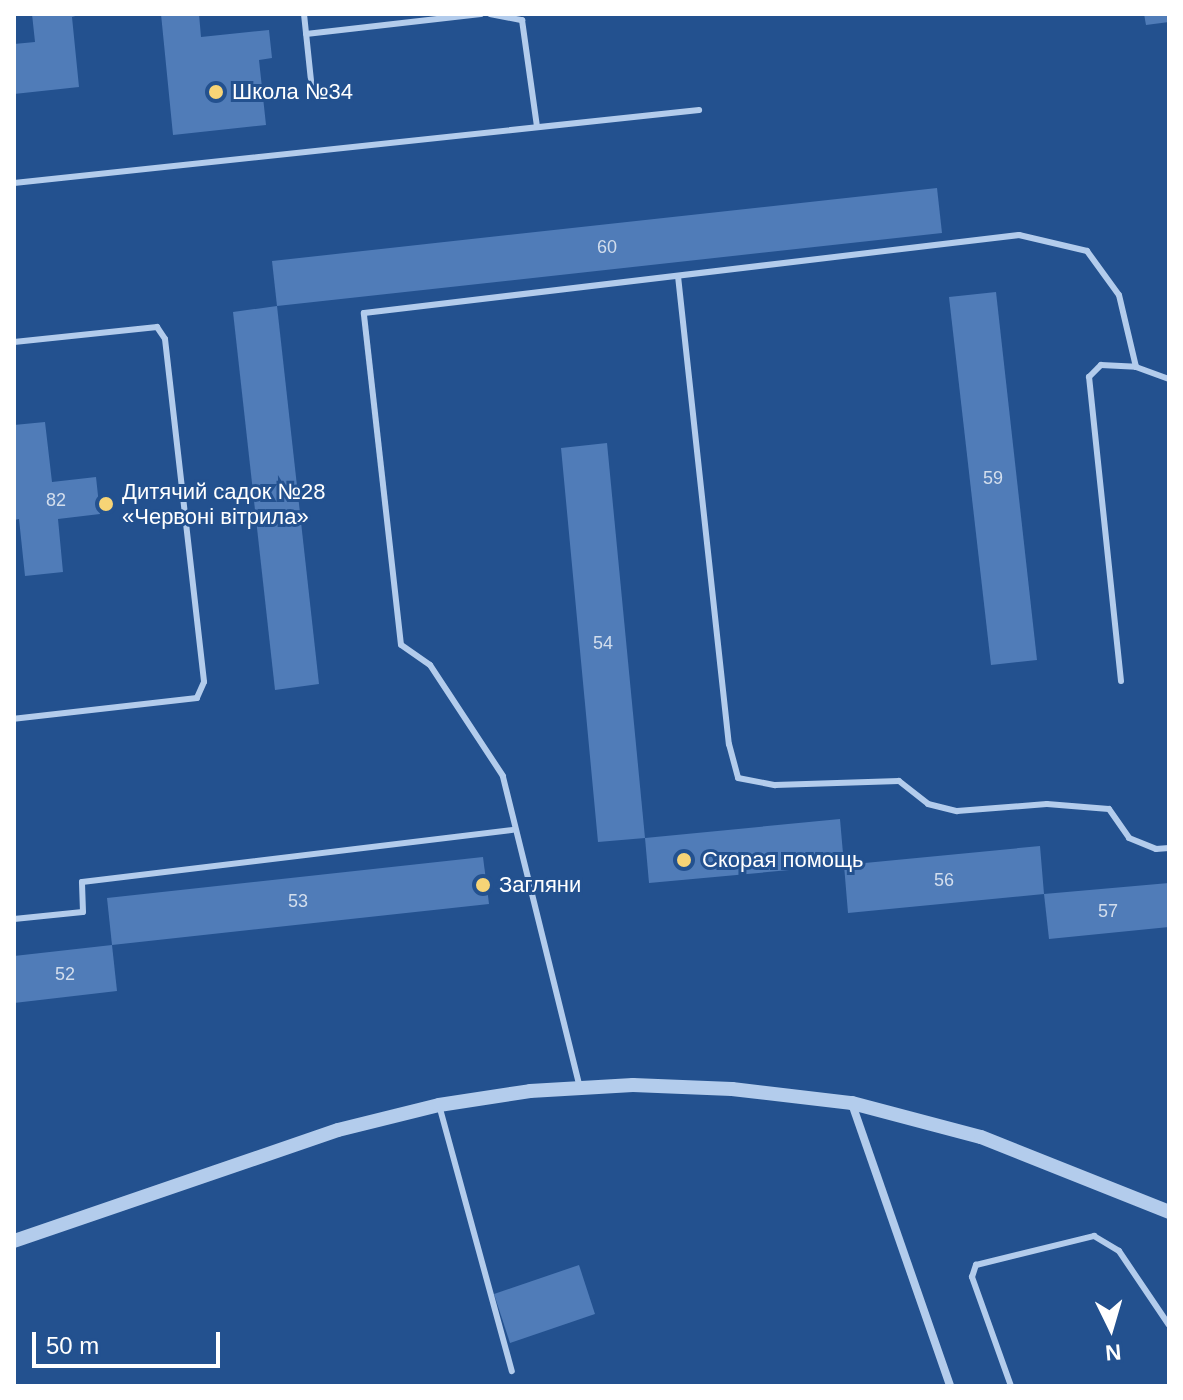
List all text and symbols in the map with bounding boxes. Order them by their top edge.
place label: Школа №34 [232,79,353,105]
marker: Школа №34 [207,83,225,101]
house number: 60 [597,236,617,258]
house number: 59 [983,467,1003,489]
place label: Дитячий садок №28 «Червоні вітрила» [122,478,325,530]
house number: 82 [46,489,66,511]
marker: Дитячий садок №28 «Червоні вітрила» [97,495,115,513]
house number: 54 [593,632,613,654]
place label: Скорая помощь [702,847,864,873]
marker: Скорая помощь [673,849,695,871]
house number: 56 [934,869,954,891]
place label: Загляни [499,872,581,898]
marker: Загляни [474,876,492,894]
house number: 53 [288,890,308,912]
house number: 57 [1098,900,1118,922]
house number: 52 [55,963,75,985]
north arrow [1071,1288,1151,1368]
scale bar [36,1316,224,1366]
text: 50 m [46,1332,99,1359]
text: N [1104,1339,1122,1366]

